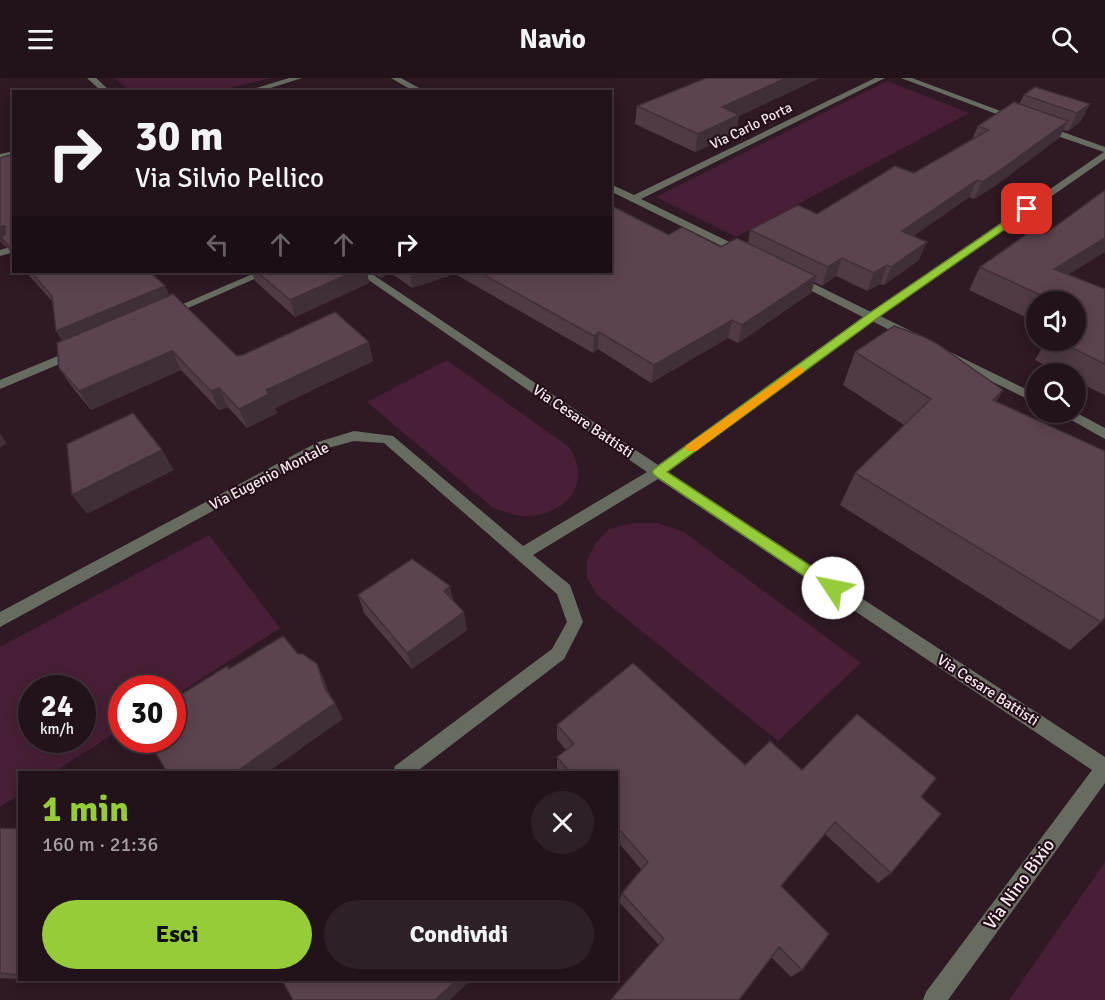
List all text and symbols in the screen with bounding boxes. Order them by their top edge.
icon: menu [24,23,57,56]
text: Navio [519,23,586,56]
icon: search [1048,23,1081,56]
street label: Via Carlo Porta [707,99,795,153]
text: 30 m [135,111,224,162]
icon: right [36,114,114,192]
text: Via Silvio Pellico [135,162,324,195]
pin [1001,183,1052,234]
icon: arrive [1010,192,1043,225]
icon: left [201,228,234,261]
icon: ahead [264,228,297,261]
icon: ahead [327,228,360,261]
icon: right [390,228,423,261]
map controls [1026,291,1086,423]
button: sound [1026,291,1086,351]
button: search [1026,363,1086,423]
street label: Via Cesare Battisti [529,381,637,461]
street label: Via Eugenio Montale [206,438,332,514]
position arrow [801,556,865,620]
street label: Via Cesare Battisti [934,650,1042,730]
speed limit sign: 30 [108,675,186,753]
text: 24 [41,688,73,725]
text: km/h [40,720,74,738]
text: 1 min [42,787,129,832]
button: close [531,791,594,854]
text: 160 m · 21:36 [42,832,158,857]
street label: Via Nino Bixio [979,834,1059,934]
button: Esci [42,900,312,969]
button: Condividi [324,900,594,969]

